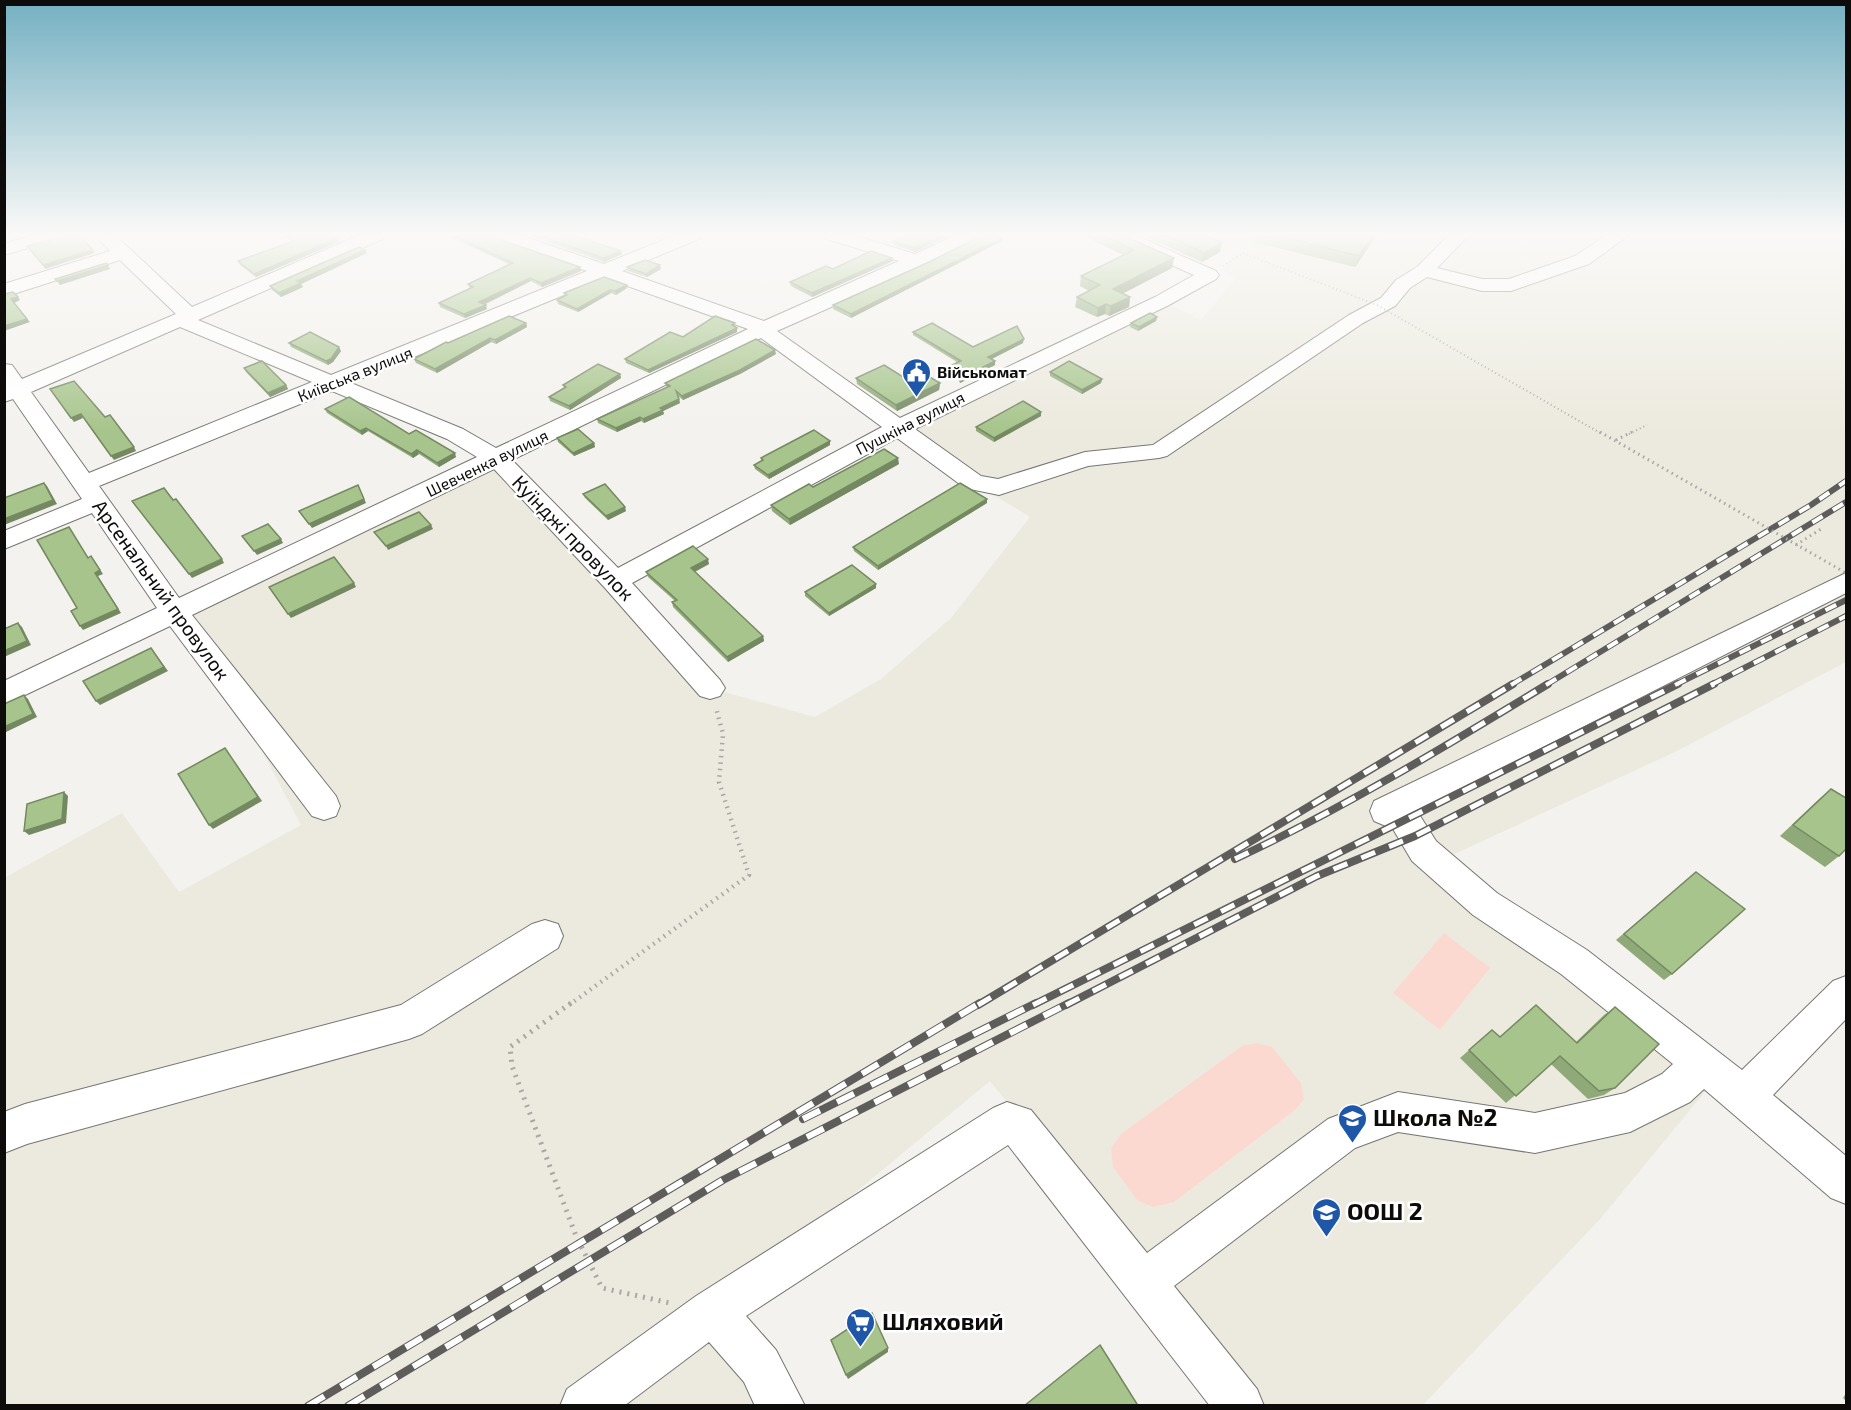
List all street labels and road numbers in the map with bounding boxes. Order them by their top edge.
street label: Київська вулиця [295,342,415,406]
street label: Пушкіна вулиця [852,387,968,459]
street label: Шевченка вулиця [423,425,551,501]
street label: Куїнджі провулок [507,470,640,606]
street label: Арсенальний провулок [87,494,236,685]

